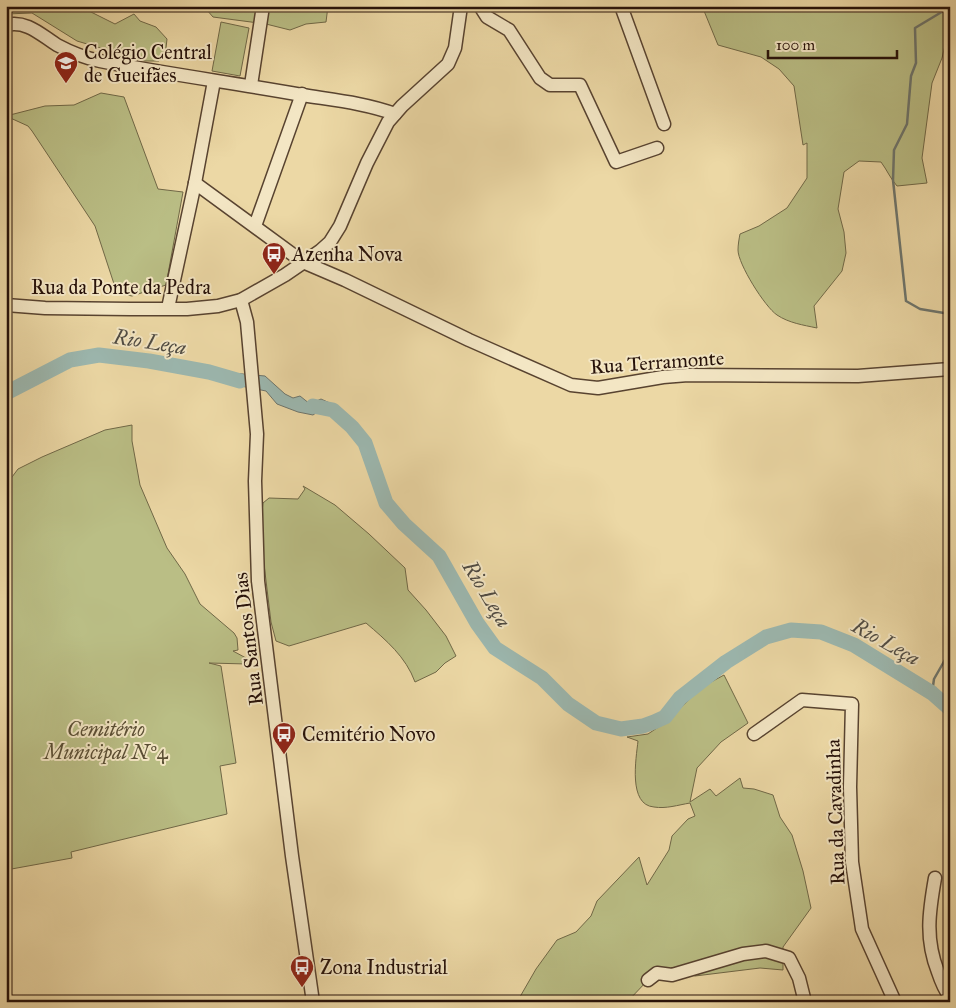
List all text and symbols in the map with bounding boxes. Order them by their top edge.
scale bar [768,28,897,60]
text: 100 m [776,36,816,54]
place label: Colégio Central de Gueifães [84,40,212,87]
school or university icon: Colégio Central de Gueifães [53,50,79,84]
bus stop icon: Azenha Nova [261,241,287,275]
place label: Azenha Nova [291,242,403,266]
street label: Rua da Ponte da Pedra [31,275,211,299]
water label: Rio Leça [111,323,188,361]
street label: Rua Terramonte [589,345,725,379]
water label: Rio Leça [456,555,517,632]
street label: Rua Santos Dias [228,571,268,707]
water label: Rio Leça [847,612,924,671]
park label: Cemitério Municipal Nº4 [42,717,169,765]
bus stop icon: Cemitério Novo [271,721,297,755]
place label: Cemitério Novo [302,722,435,746]
street label: Rua da Cavadinha [820,738,850,885]
bus stop icon: Zona Industrial [289,954,315,988]
place label: Zona Industrial [320,955,448,979]

